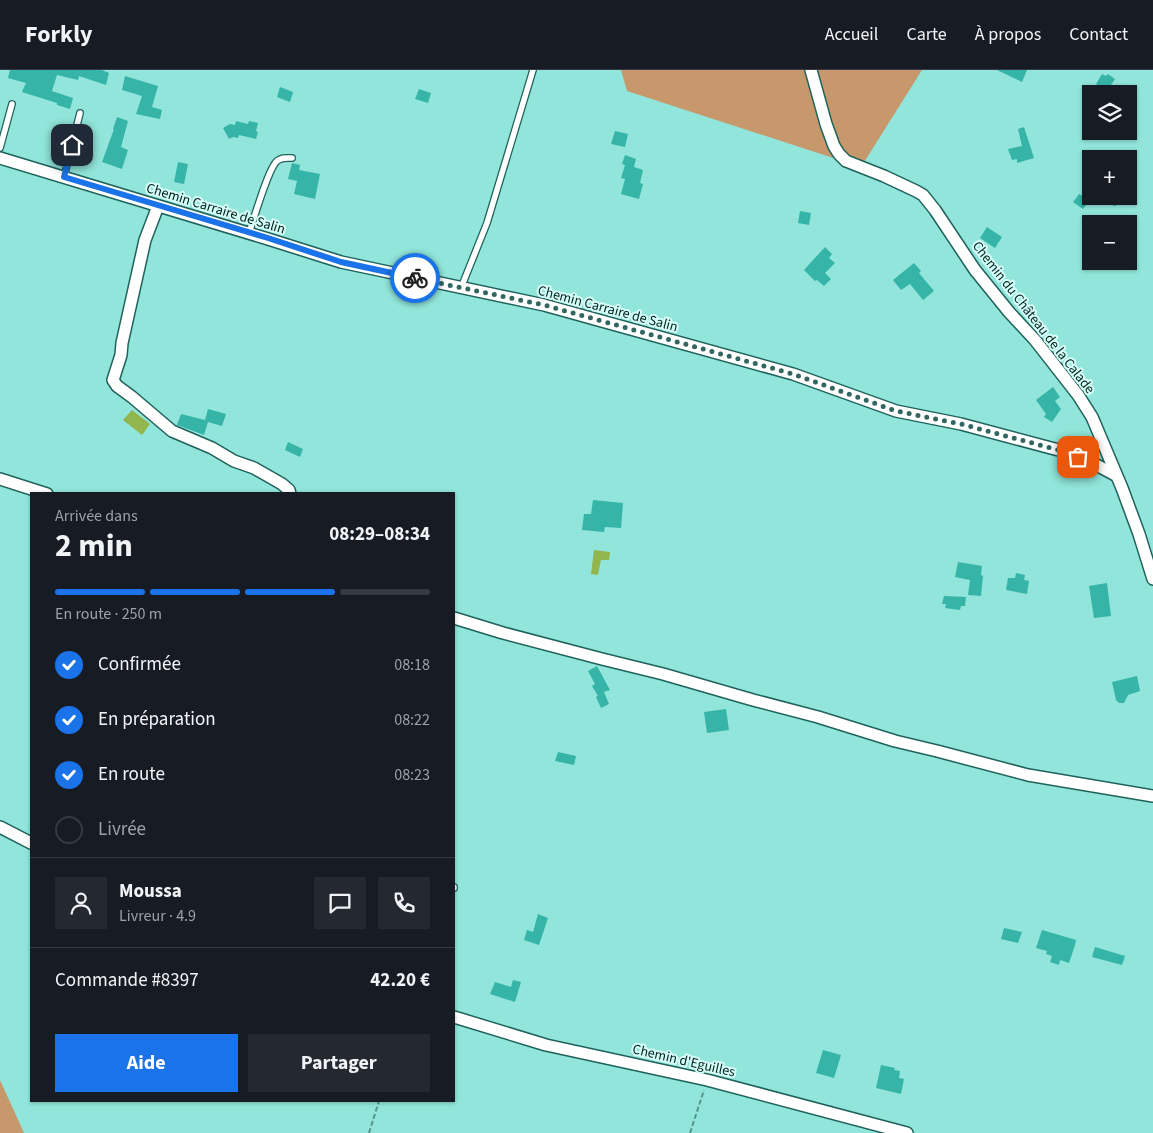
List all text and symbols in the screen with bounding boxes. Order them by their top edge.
text: Forkly [25,17,93,52]
text: Accueil [825,22,878,47]
text: Carte [906,22,947,47]
text: À propos [975,22,1041,47]
text: Contact [1069,22,1128,47]
map controls [1082,85,1137,270]
button: layers [1082,85,1137,140]
pin [51,124,93,166]
icon: home [58,131,86,159]
button: + [1082,150,1137,205]
street label: Chemin Carraire de Salin [144,178,288,240]
button: − [1082,215,1137,270]
street label: Chemin du Château de la Calade [967,237,1099,398]
courier [390,253,440,303]
icon: bike [401,264,429,292]
street label: Chemin Carraire de Salin [536,281,680,337]
pin [1057,436,1099,478]
icon: bag [1064,443,1092,471]
text: Arrivée dans [55,505,138,527]
text: 08:29–08:34 [329,521,430,548]
text: 2 min [55,523,133,569]
text: En route · 250 m [55,603,162,625]
icon: check [55,651,83,679]
text: Confirmée [98,651,181,678]
text: 08:18 [394,654,430,676]
icon: check [55,706,83,734]
text: En préparation [98,706,216,733]
text: 08:22 [394,709,430,731]
icon: check [55,761,83,789]
text: En route [98,761,165,788]
text: 08:23 [394,764,430,786]
text: Livrée [98,816,146,843]
button: person [55,877,107,929]
button: chat [314,877,366,929]
button: phone [378,877,430,929]
text: Moussa [119,878,182,905]
text: Livreur · 4.9 [119,905,196,927]
text: Commande #8397 [55,967,199,994]
text: 42.20 € [370,967,430,994]
button: Aide [55,1034,238,1092]
button: Partager [248,1034,430,1092]
street label: Chemin d'Eguilles [630,1039,737,1083]

